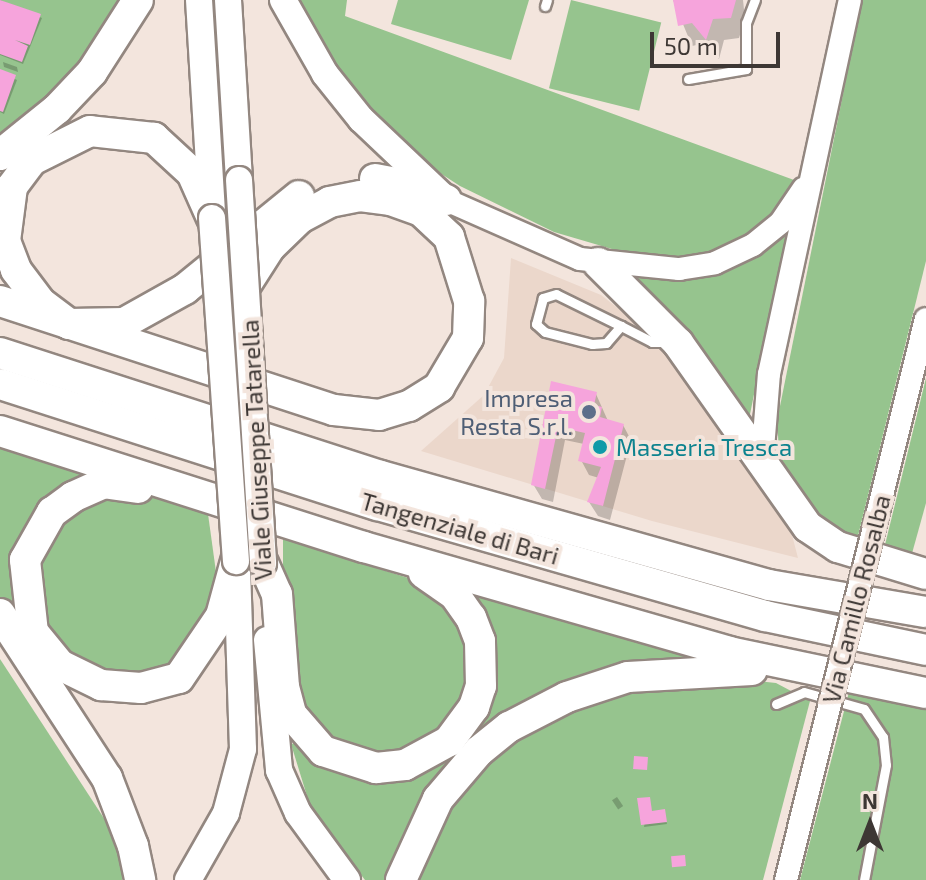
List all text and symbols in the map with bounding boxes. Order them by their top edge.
scale bar [654,16,784,66]
text: 50 m [664,31,718,60]
street label: Viale Giuseppe Tatarella [235,319,277,581]
place label: Impresa Resta S.r.l. [460,384,573,440]
marker: Impresa Resta S.r.l. [580,403,598,421]
place label: Masseria Tresca [616,433,793,461]
marker: Masseria Tresca [591,438,609,456]
street label: Tangenziale di Bari [358,486,562,570]
street label: Via Camillo Rosalba [816,492,896,706]
north arrow [830,784,910,864]
text: N [862,787,878,813]

